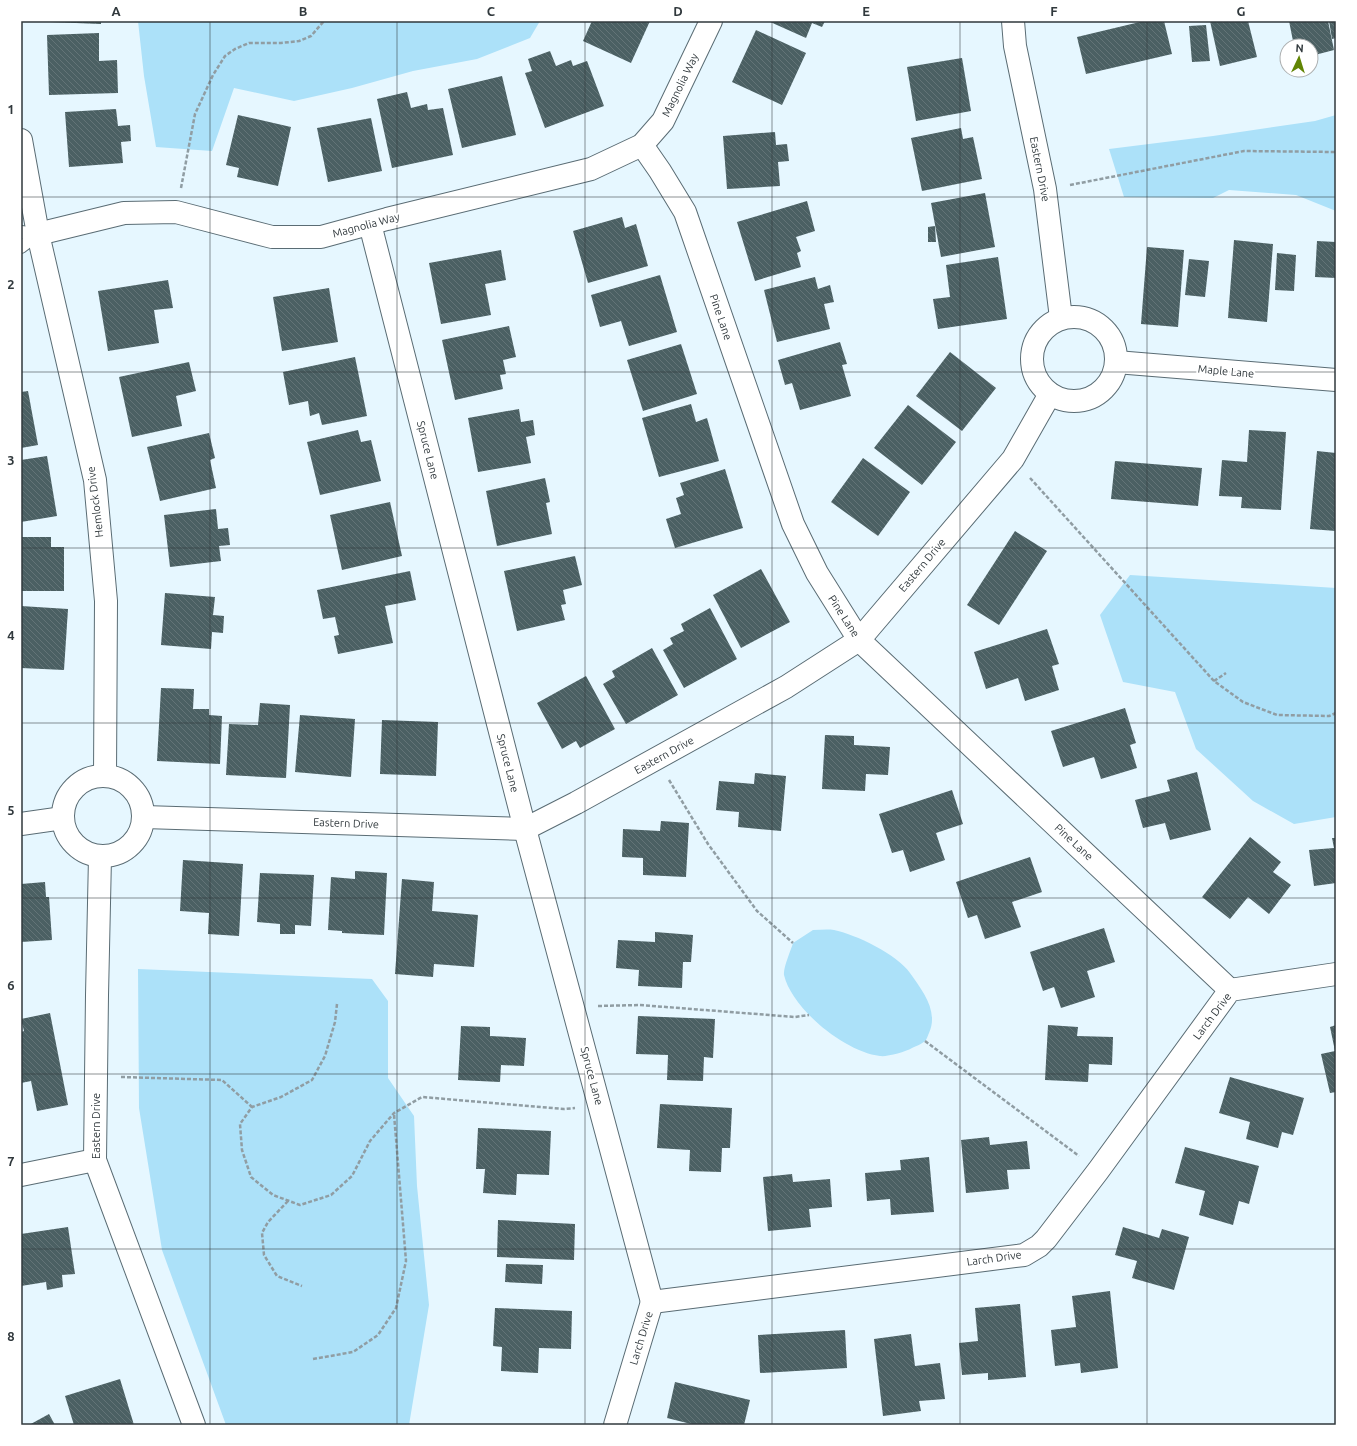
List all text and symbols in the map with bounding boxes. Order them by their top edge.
text: A [111,4,121,18]
text: B [299,4,308,18]
text: C [487,4,496,18]
text: D [673,4,683,18]
text: E [862,4,870,18]
text: F [1050,4,1058,18]
text: G [1237,4,1246,18]
north arrow [1279,38,1319,78]
text: N [1295,42,1304,54]
street label: Magnolia Way [660,51,701,119]
text: 1 [7,102,15,116]
street label: Eastern Drive [1028,135,1052,203]
street label: Magnolia Way [331,210,401,240]
text: 2 [7,277,15,291]
street label: Pine Lane [708,292,734,342]
street label: Maple Lane [1197,363,1255,379]
street label: Spruce Lane [415,419,441,481]
text: 3 [7,453,15,467]
street label: Hemlock Drive [85,466,105,538]
street label: Eastern Drive [896,536,948,594]
street label: Pine Lane [826,593,862,639]
text: 4 [7,628,15,642]
street label: Spruce Lane [495,732,521,794]
street label: Eastern Drive [632,734,696,776]
text: 5 [7,803,15,817]
street label: Eastern Drive [313,816,379,830]
street label: Pine Lane [1052,821,1096,863]
text: 6 [7,978,15,992]
street label: Larch Drive [1191,990,1233,1042]
street label: Spruce Lane [578,1045,606,1107]
street label: Eastern Drive [90,1093,102,1159]
text: 7 [7,1154,15,1168]
street label: Larch Drive [966,1248,1022,1268]
street label: Larch Drive [627,1310,655,1366]
text: 8 [7,1329,15,1343]

